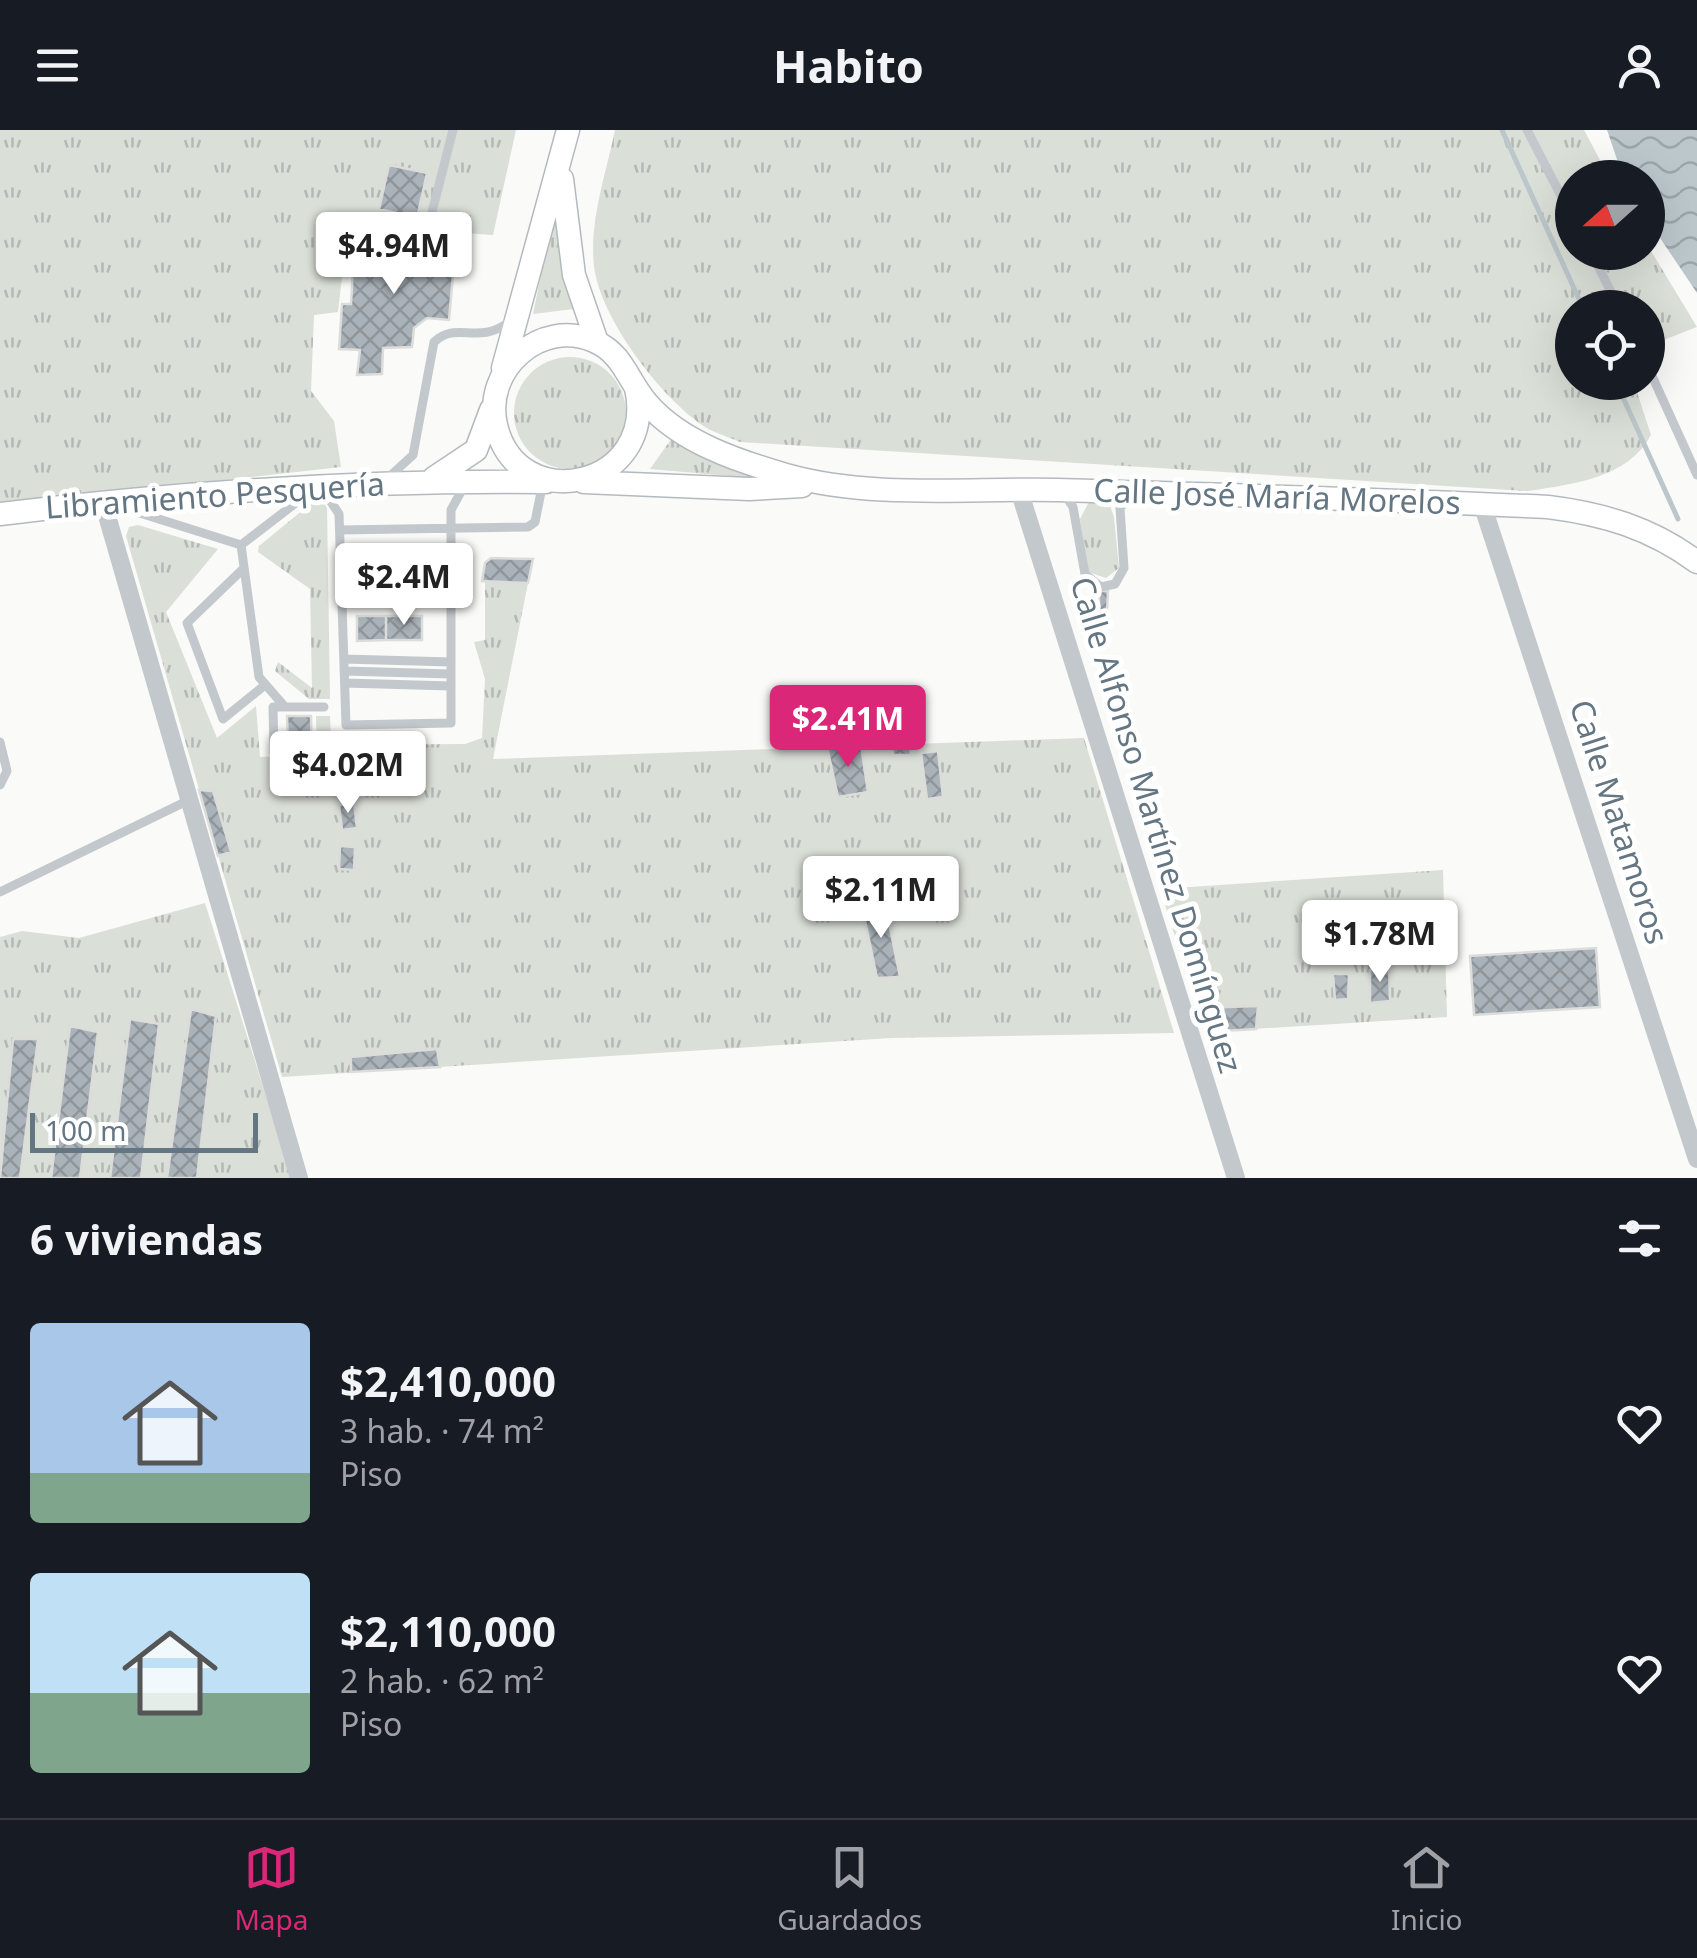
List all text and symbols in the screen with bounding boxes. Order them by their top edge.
text: Habito [773,35,924,96]
icon: menu [30,38,85,93]
icon: person [1612,38,1667,93]
north arrow [1555,160,1665,270]
map controls [1555,160,1665,400]
pin: $4.94M [313,212,475,297]
text: $4.94M [338,223,450,266]
button: locate [1555,290,1665,400]
street label: Libramiento Pesquería [44,461,386,528]
street label: Calle José María Morelos [1093,468,1461,523]
pin: $2.4M [334,543,474,628]
text: $2.4M [357,554,451,597]
street label: Calle Alfonso Martínez Domínguez [1061,571,1254,1078]
pin: $2.41M [767,685,929,770]
street label: Calle Matamoros [1561,694,1680,949]
text: $2.41M [792,696,904,739]
pin: $4.02M [267,731,429,816]
text: $4.02M [292,742,404,785]
pin: $2.11M [800,856,962,941]
text: $2.11M [825,867,937,910]
pin: $1.78M [1299,900,1461,985]
text: $1.78M [1324,911,1436,954]
scale bar [30,1108,258,1153]
text: 100 m [45,1111,127,1149]
text: 6 viviendas [30,1210,263,1267]
icon: filters [1612,1211,1667,1266]
text: $2,410,000 [340,1352,556,1409]
icon: home [110,1363,230,1483]
icon: heart [1612,1396,1667,1451]
text: 3 hab. · 74 m² [340,1409,544,1452]
text: Piso [340,1452,402,1495]
text: $2,110,000 [340,1602,556,1659]
icon: home [110,1613,230,1733]
icon: heart [1612,1646,1667,1701]
text: 2 hab. · 62 m² [340,1659,544,1702]
text: Piso [340,1702,402,1745]
tab: Mapa [234,1840,308,1938]
tab: Guardados [777,1840,922,1938]
tab: Inicio [1391,1840,1463,1938]

